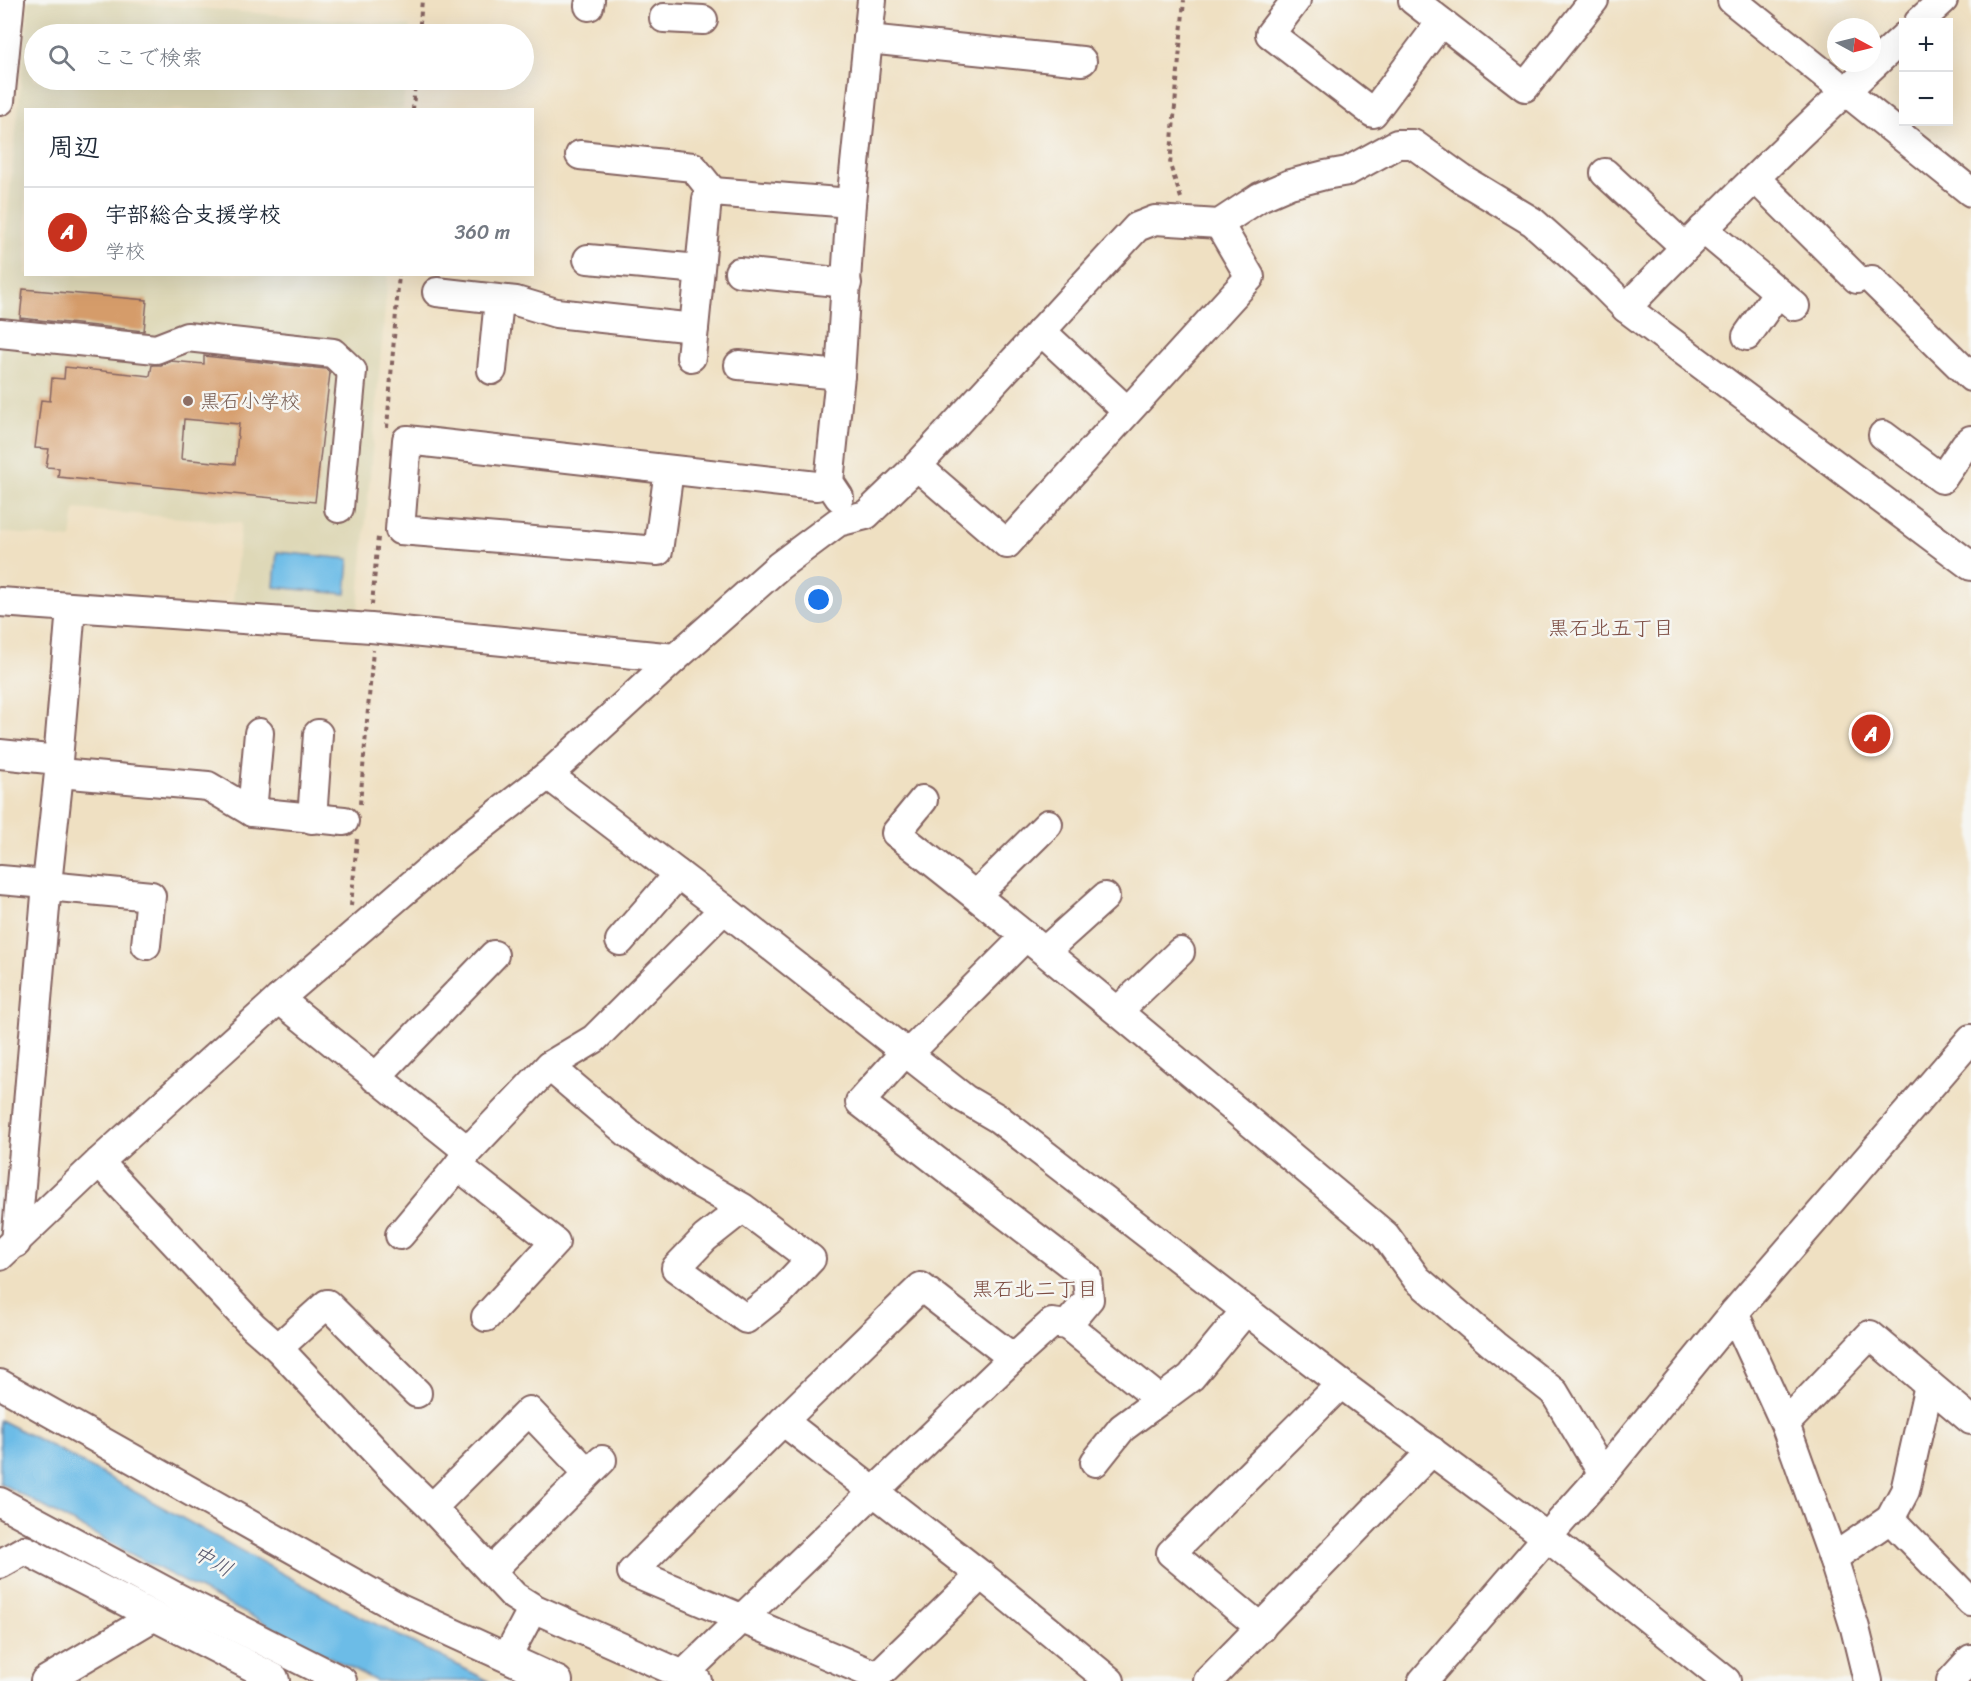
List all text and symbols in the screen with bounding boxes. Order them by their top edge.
north arrow [1827,18,1881,72]
map controls [1899,18,1953,126]
button: + [1899,18,1953,72]
search box [24,24,534,90]
text: ここで検索 [93,38,203,77]
icon: search [45,41,78,74]
button: − [1899,72,1953,126]
text: 周辺 [48,124,100,170]
text: 宇部総合支援学校 [105,195,281,234]
text: A [61,215,74,250]
text: 360 m [454,215,510,250]
text: 学校 [105,234,145,269]
place label: 黒石小学校 [200,384,300,419]
marker: 黒石小学校 [181,394,195,408]
your location [804,585,833,614]
district label: 黒石北五丁目 [1548,609,1674,647]
pin: A [1852,712,1890,756]
district label: 黒石北二丁目 [972,1270,1098,1308]
water label: 中川 [185,1534,241,1588]

